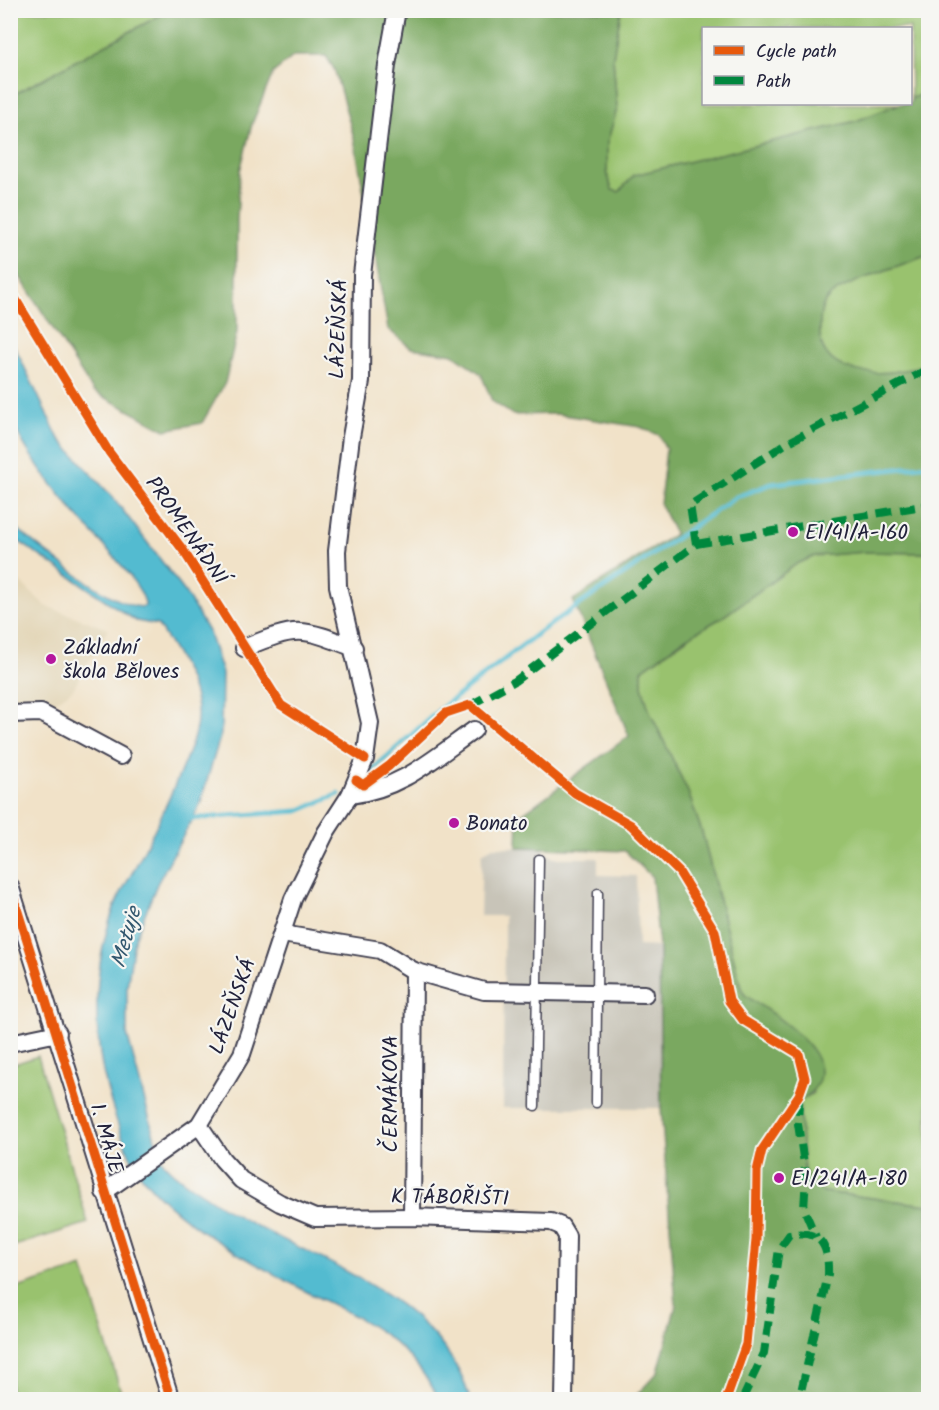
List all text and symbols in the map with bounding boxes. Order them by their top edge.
legend [702,27,912,105]
text: Cycle path [756,38,837,67]
text: Path [756,68,791,97]
street label: LÁZEŇSKÁ [321,278,358,380]
street label: PROMENÁDNÍ [136,470,238,595]
place label: E1/41/A-160 [805,517,908,550]
marker: E1/41/A-160 [786,525,800,539]
place label: Základní škola Běloves [63,632,179,689]
marker: Základní škola Běloves [44,652,58,666]
place label: Bonato [466,808,528,841]
marker: Bonato [447,816,461,830]
water label: Metuje [102,901,153,972]
street label: LÁZEŇSKÁ [201,954,266,1059]
street label: ČERMÁKOVA [375,1035,408,1153]
street label: 1. MÁJE [80,1100,131,1178]
place label: E1/241/A-180 [791,1163,907,1196]
marker: E1/241/A-180 [772,1171,786,1185]
street label: K TÁBOŘIŠTI [390,1181,509,1216]

